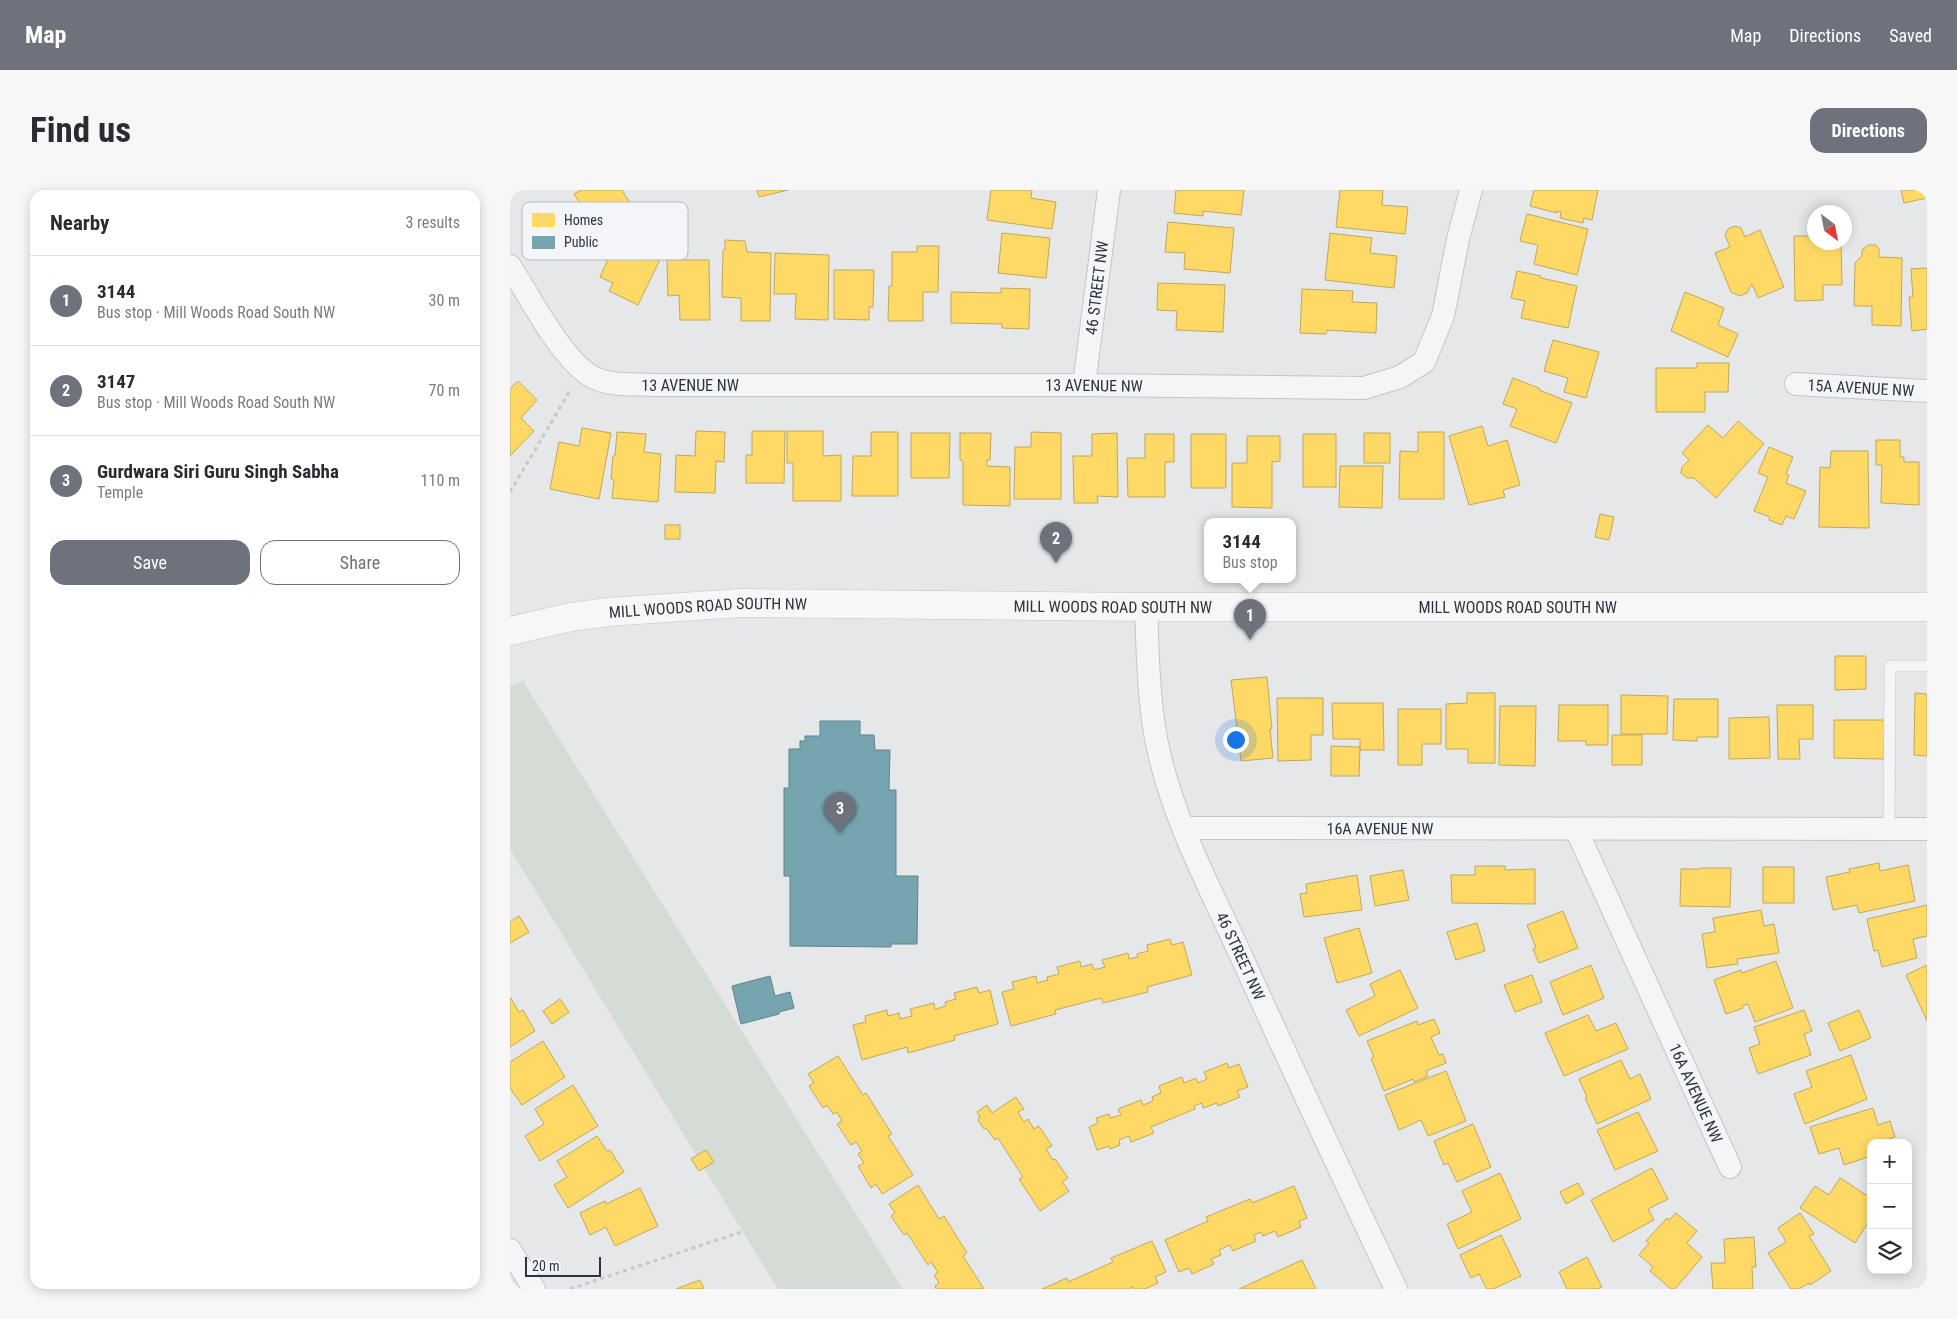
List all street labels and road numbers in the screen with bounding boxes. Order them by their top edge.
street label: 46 STREET NW [1082,240,1112,336]
street label: 13 AVENUE NW [641,376,739,395]
street label: 13 AVENUE NW [1045,376,1143,396]
street label: 15A AVENUE NW [1807,376,1915,400]
street label: MILL WOODS ROAD SOUTH NW [608,594,807,622]
street label: MILL WOODS ROAD SOUTH NW [1013,597,1212,617]
street label: MILL WOODS ROAD SOUTH NW [1419,598,1617,617]
street label: 16A AVENUE NW [1327,819,1433,838]
street label: 46 STREET NW [1212,909,1269,1003]
street label: 16A AVENUE NW [1665,1041,1727,1146]

